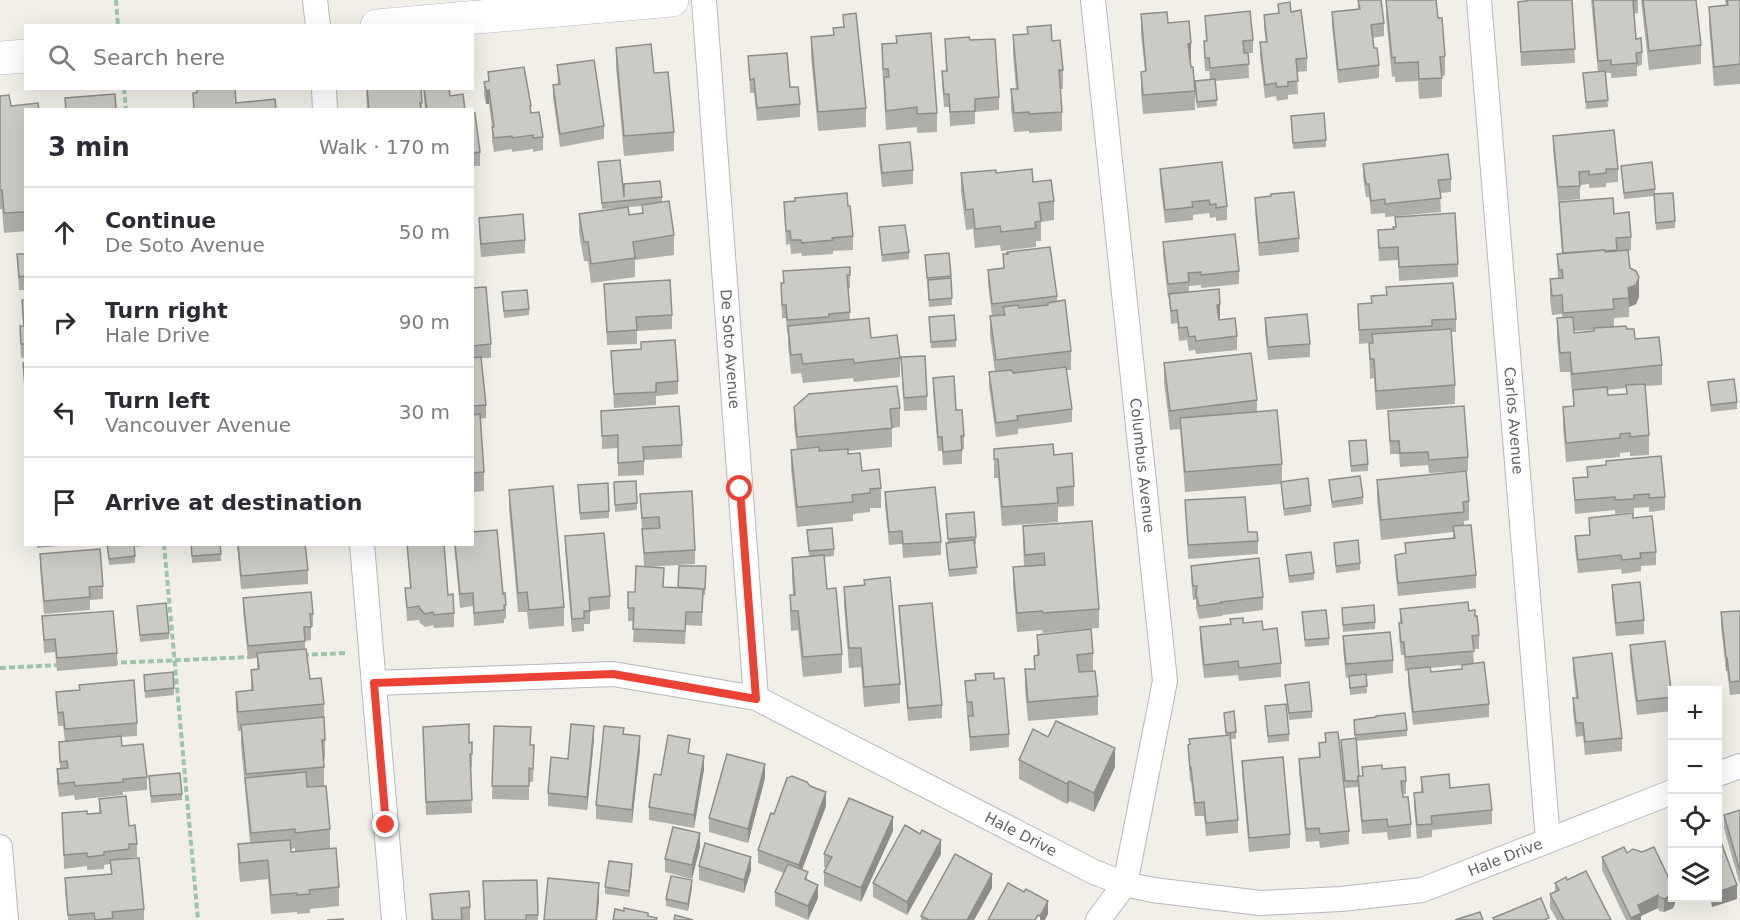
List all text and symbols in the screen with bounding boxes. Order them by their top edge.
search box [24,24,474,90]
icon: search [45,41,78,74]
text: Search here [93,45,225,70]
text: 3 min [48,132,130,162]
text: Walk · 170 m [319,135,450,159]
text: Continue [105,208,216,233]
icon: ahead [48,216,81,249]
text: 50 m [399,220,450,244]
text: De Soto Avenue [105,233,265,257]
street label: De Soto Avenue [717,289,743,410]
text: Turn right [105,298,228,323]
icon: right [48,306,81,339]
text: 90 m [399,310,450,334]
text: Hale Drive [105,323,210,347]
street label: Carlos Avenue [1500,366,1527,475]
text: Turn left [105,388,210,413]
icon: left [48,396,81,429]
street label: Columbus Avenue [1126,397,1158,534]
text: 30 m [399,400,450,424]
text: Vancouver Avenue [105,413,291,437]
route start [726,475,752,501]
icon: arrive [48,486,81,519]
text: Arrive at destination [105,490,362,515]
map controls [1668,686,1722,902]
button: + [1668,686,1722,740]
button: − [1668,740,1722,794]
button: locate [1668,794,1722,848]
street label: Hale Drive [982,808,1060,860]
route end [372,811,398,837]
street label: Hale Drive [1465,835,1545,880]
button: layers [1668,848,1722,902]

